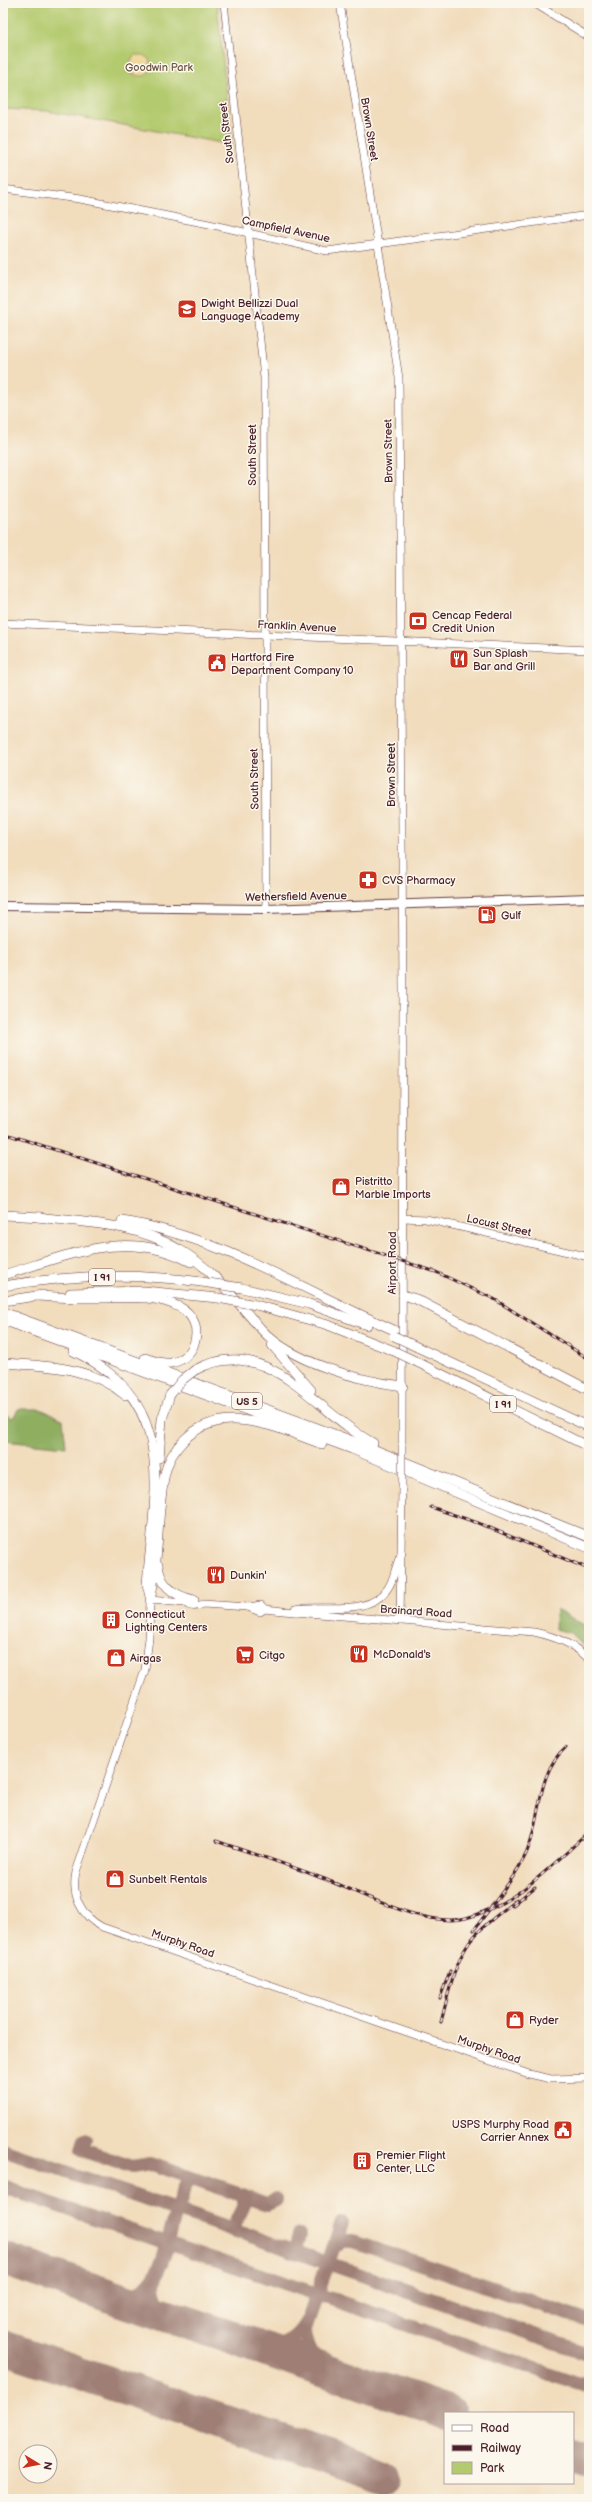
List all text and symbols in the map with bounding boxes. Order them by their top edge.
park label: Goodwin Park [125,61,194,74]
street label: Brown Street [358,96,381,162]
street label: South Street [216,101,237,164]
street label: Campfield Avenue [241,214,332,245]
place label: Dwight Bellizzi Dual Language Academy [201,297,299,323]
school or university icon: Dwight Bellizzi Dual Language Academy [176,298,198,320]
street label: Brown Street [381,418,396,483]
street label: South Street [246,424,259,486]
place label: Cencap Federal Credit Union [432,609,512,635]
bank icon: Cencap Federal Credit Union [407,610,429,632]
street label: Franklin Avenue [257,618,337,635]
place label: Sun Splash Bar and Grill [473,647,535,673]
restaurant icon: Sun Splash Bar and Grill [448,648,470,670]
place label: Hartford Fire Department Company 10 [231,651,354,677]
public building icon: Hartford Fire Department Company 10 [206,652,228,674]
street label: Brown Street [385,742,398,807]
street label: South Street [247,748,262,810]
pharmacy icon: CVS Pharmacy [357,869,379,891]
place label: CVS Pharmacy [382,874,456,887]
street label: Wethersfield Avenue [245,889,347,904]
fuel station icon: Gulf [476,904,498,926]
place label: Gulf [501,909,522,922]
place label: Pistritto Marble Imports [355,1175,431,1201]
shop icon: Pistritto Marble Imports [330,1176,352,1198]
street label: Locust Street [465,1212,533,1239]
street label: Airport Road [386,1232,399,1294]
road number: I 91 [89,1269,115,1285]
road number: US 5 [232,1393,262,1409]
road number: I 91 [490,1396,516,1412]
restaurant icon: Dunkin' [205,1564,227,1586]
place label: Dunkin' [230,1569,267,1582]
street label: Brainard Road [380,1602,452,1620]
place label: Connecticut Lighting Centers [125,1608,208,1634]
building icon: Connecticut Lighting Centers [100,1609,122,1631]
restaurant icon: McDonald's [348,1643,370,1665]
supermarket icon: Citgo [234,1644,256,1666]
shop icon: Airgas [105,1647,127,1669]
place label: McDonald's [373,1648,431,1661]
place label: Citgo [259,1649,285,1662]
place label: Airgas [130,1652,162,1665]
shop icon: Sunbelt Rentals [104,1868,126,1890]
place label: Sunbelt Rentals [129,1873,208,1886]
street label: Murphy Road [150,1927,216,1960]
shop icon: Ryder [504,2009,526,2031]
place label: Ryder [529,2014,559,2027]
street label: Murphy Road [456,2033,522,2066]
place label: USPS Murphy Road Carrier Annex [452,2118,549,2144]
public building icon: USPS Murphy Road Carrier Annex [552,2119,574,2141]
place label: Premier Flight Center, LLC [376,2149,446,2175]
building icon: Premier Flight Center, LLC [351,2150,373,2172]
legend [444,2412,574,2484]
text: Road [480,2421,509,2436]
text: Railway [480,2441,522,2456]
north arrow [18,2444,58,2484]
text: N [40,2460,54,2471]
text: Park [480,2461,504,2476]

